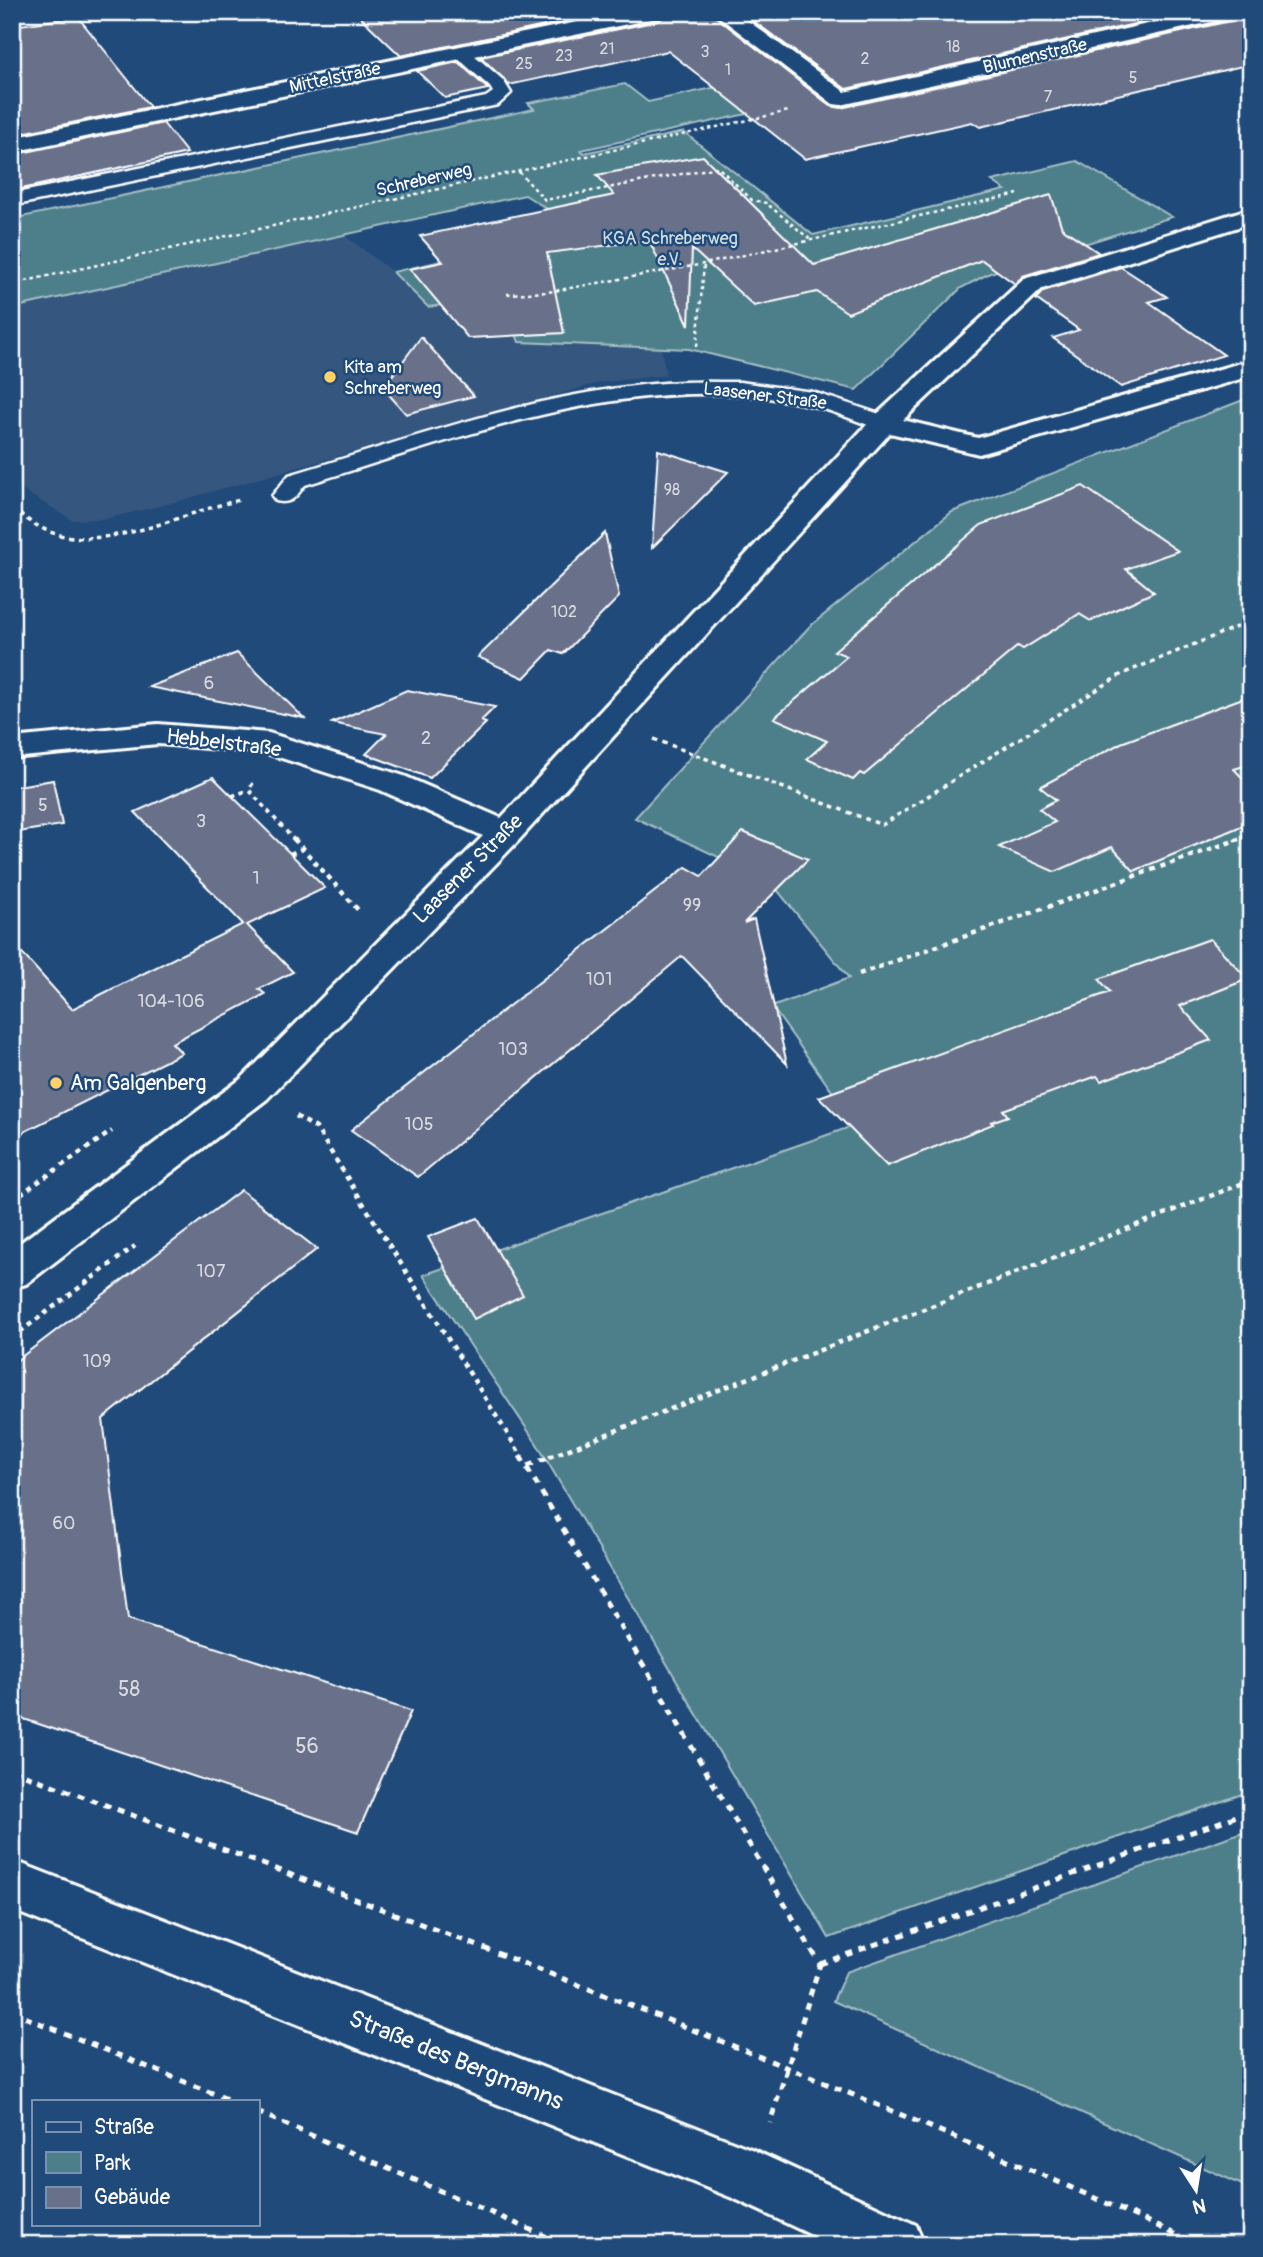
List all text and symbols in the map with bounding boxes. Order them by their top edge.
street label: Blumenstraße [981,33,1089,79]
house number: 18 [946,37,960,57]
house number: 21 [599,39,615,59]
house number: 3 [701,42,710,62]
house number: 23 [555,46,573,66]
house number: 2 [861,49,870,69]
house number: 25 [515,54,533,74]
street label: Mittelstraße [287,57,383,99]
house number: 1 [725,60,731,80]
house number: 5 [1129,68,1137,88]
house number: 7 [1044,87,1053,107]
street label: Schreberweg [374,158,474,202]
park label: KGA Schreberweg e.V. [602,227,738,271]
place label: Kita am Schreberweg [344,356,441,400]
marker: Kita am Schreberweg [322,369,338,385]
street label: Laasener Straße [702,377,828,415]
house number: 98 [664,480,680,500]
house number: 102 [551,602,577,622]
house number: 6 [204,672,214,695]
street label: Hebbelstraße [165,723,284,764]
house number: 2 [421,727,431,750]
house number: 5 [38,794,48,817]
street label: Laasener Straße [407,808,529,930]
house number: 3 [196,810,206,833]
house number: 1 [252,867,260,890]
house number: 99 [683,894,701,917]
house number: 101 [586,968,612,991]
house number: 104-106 [137,990,205,1013]
house number: 103 [498,1038,528,1061]
place label: Am Galgenberg [70,1070,206,1097]
marker: Am Galgenberg [48,1075,64,1091]
house number: 105 [404,1113,434,1136]
house number: 107 [197,1260,226,1283]
house number: 109 [83,1350,111,1373]
house number: 60 [53,1512,75,1535]
house number: 58 [118,1676,140,1703]
house number: 56 [295,1733,319,1760]
street label: Straße des Bergmanns [345,2004,568,2116]
legend [32,2100,259,2226]
text: Straße [94,2114,154,2141]
text: Park [94,2150,131,2177]
north arrow [1162,2156,1232,2226]
text: Gebäude [94,2184,171,2211]
text: N [1190,2193,1208,2219]

